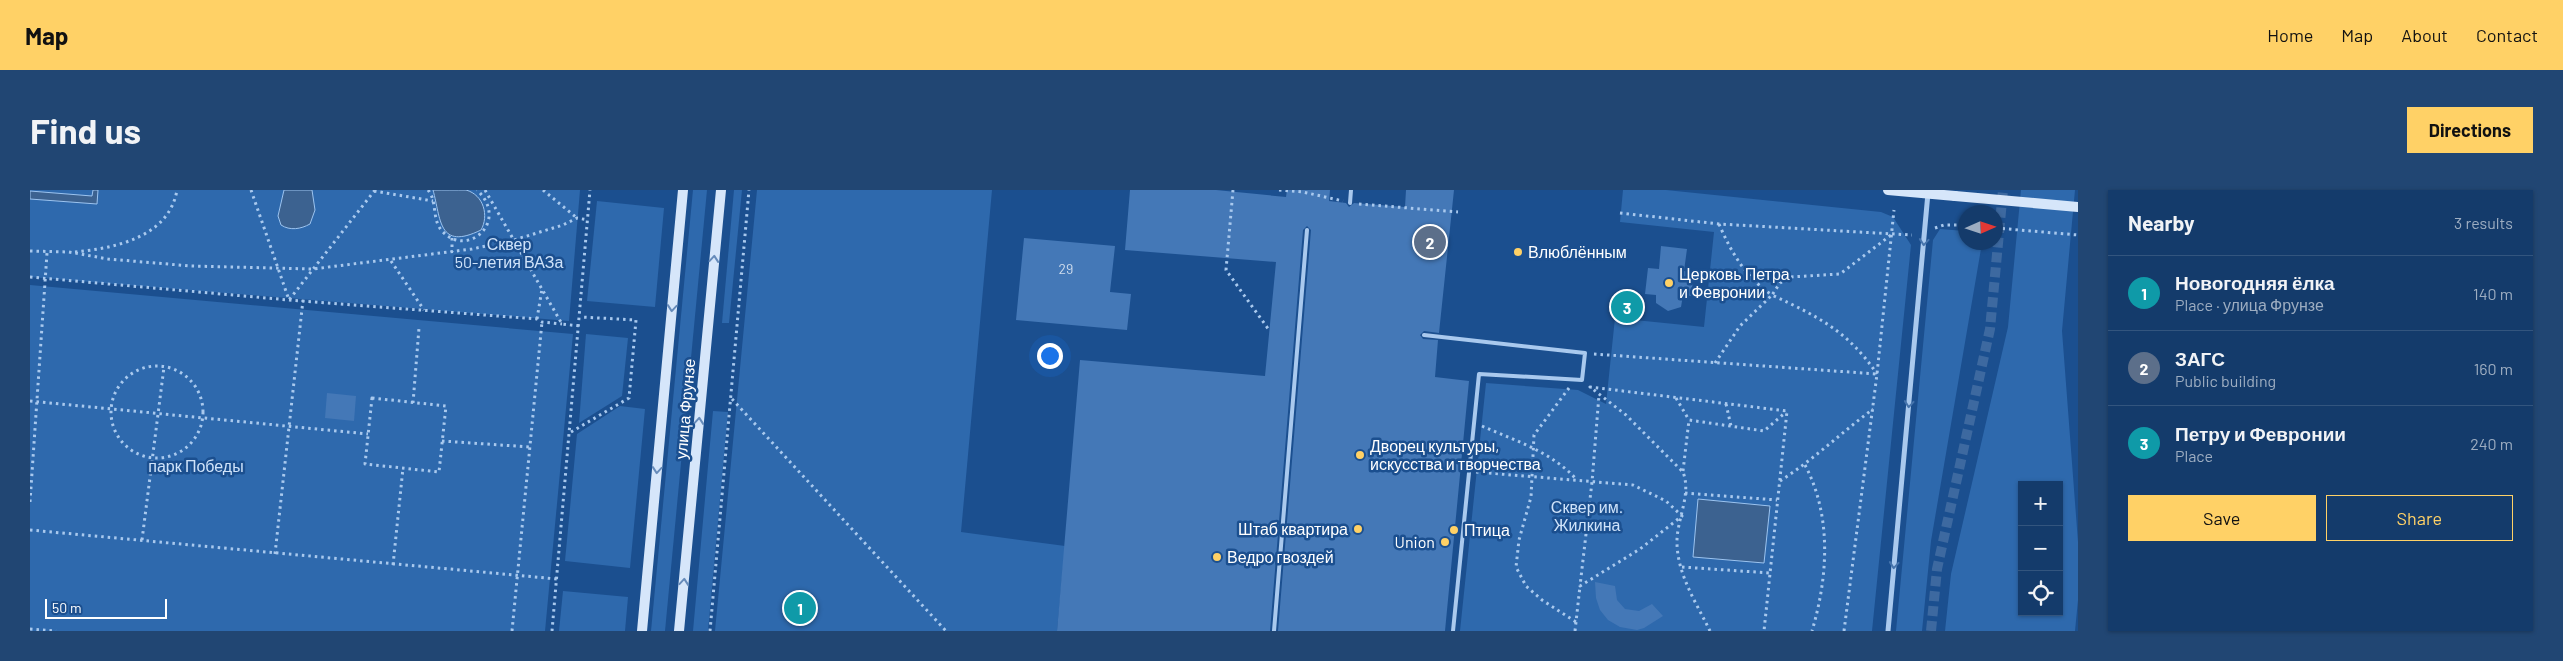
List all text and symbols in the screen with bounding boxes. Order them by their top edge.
text: Map [25,21,68,50]
text: Home [2267,24,2313,46]
text: Map [2341,24,2373,46]
text: About [2401,24,2448,46]
text: Contact [2476,24,2538,46]
button: Directions [2407,107,2533,153]
text: Find us [30,109,141,151]
north arrow [1958,205,2003,250]
text: Nearby [2128,210,2194,235]
text: 3 results [2454,213,2513,232]
pin: 2 [1414,223,1446,261]
park label: Сквер 50-летия ВАЗа [455,234,563,271]
one-way arrow [1918,238,1929,246]
place label: Влюблённым [1528,242,1627,261]
marker: Влюблённым [1512,246,1524,258]
one-way arrow [708,255,719,263]
house number: 29 [1059,260,1073,277]
place label: Церковь Петра и Февронии [1679,264,1790,301]
text: Новогодняя ёлка [2175,271,2335,294]
marker: Церковь Петра и Февронии [1663,277,1675,289]
text: 1 [2141,284,2147,303]
text: 140 m [2473,284,2513,303]
pin: 3 [1611,288,1643,326]
text: Place · улица Фрунзе [2175,295,2324,314]
one-way arrow [667,305,678,313]
your location [1037,343,1063,369]
text: ЗАГС [2175,347,2225,370]
street label: улица Фрунзе [671,358,698,460]
text: 2 [2140,359,2148,378]
text: 160 m [2474,359,2513,378]
text: Public building [2175,371,2276,390]
one-way arrow [1904,400,1915,408]
one-way arrow [693,416,704,424]
text: Петру и Февронии [2175,422,2346,445]
text: 3 [2140,434,2148,453]
text: 240 m [2470,434,2513,453]
place label: Дворец культуры, искусства и творчества [1370,436,1541,473]
text: Place [2175,446,2213,465]
marker: Дворец культуры, искусства и творчества [1354,449,1366,461]
park label: парк Победы [148,456,244,475]
one-way arrow [652,466,663,474]
map controls [2018,481,2063,616]
button: + [2018,481,2063,526]
button: Save [2128,495,2316,541]
button: Share [2326,495,2513,541]
park label: Сквер им. Жилкина [1551,497,1623,534]
place label: Штаб квартира [1238,519,1348,538]
place label: Птица [1464,520,1510,539]
marker: Штаб квартира [1352,523,1364,535]
marker: Птица [1448,524,1460,536]
button: − [2018,526,2063,571]
place label: Union [1395,532,1435,551]
marker: Union [1439,536,1451,548]
place label: Ведро гвоздей [1227,547,1334,566]
marker: Ведро гвоздей [1211,551,1223,563]
one-way arrow [1889,562,1900,570]
button: locate [2018,571,2063,616]
one-way arrow [678,578,689,586]
pin: 1 [784,589,816,627]
scale bar [45,596,168,619]
text: 50 m [52,599,81,616]

